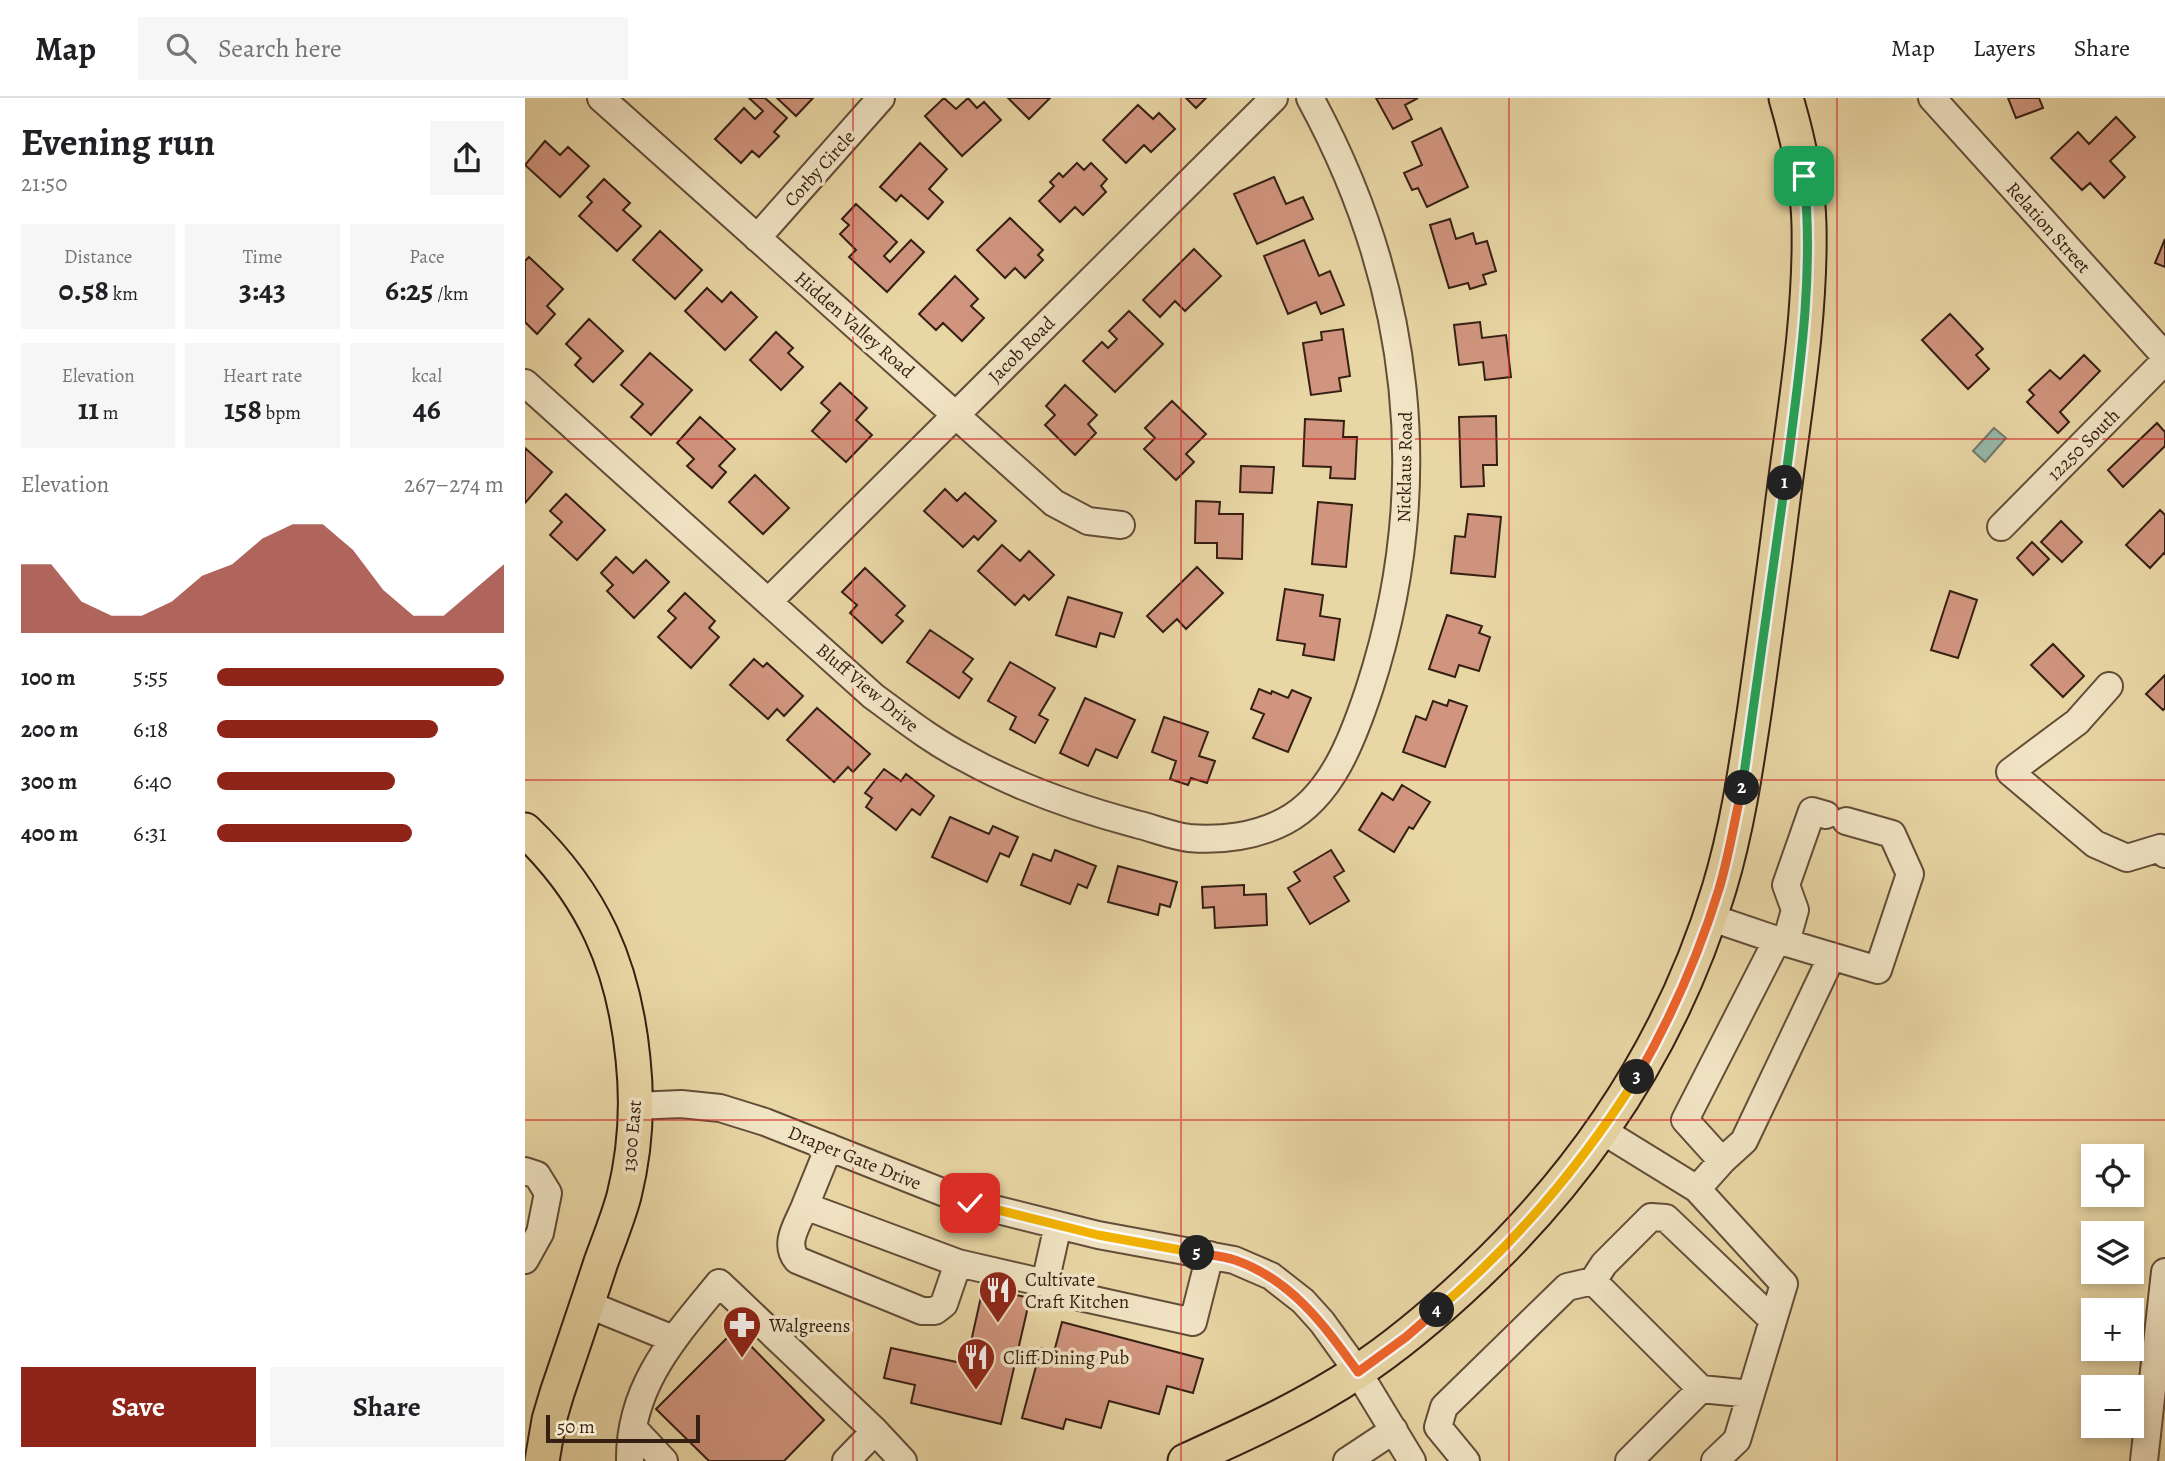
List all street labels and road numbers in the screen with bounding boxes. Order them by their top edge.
street label: Corby Circle [778,125,861,213]
street label: Relation Street [2000,176,2096,279]
street label: Hidden Valley Road [789,265,920,385]
street label: Jacob Road [983,310,1061,389]
street label: 12250 South [2042,403,2126,487]
street label: Nicklaus Road [1391,410,1419,523]
street label: Bluff View Drive [811,637,924,738]
street label: 1300 East [616,1099,648,1173]
street label: Draper Gate Drive [784,1119,925,1196]

